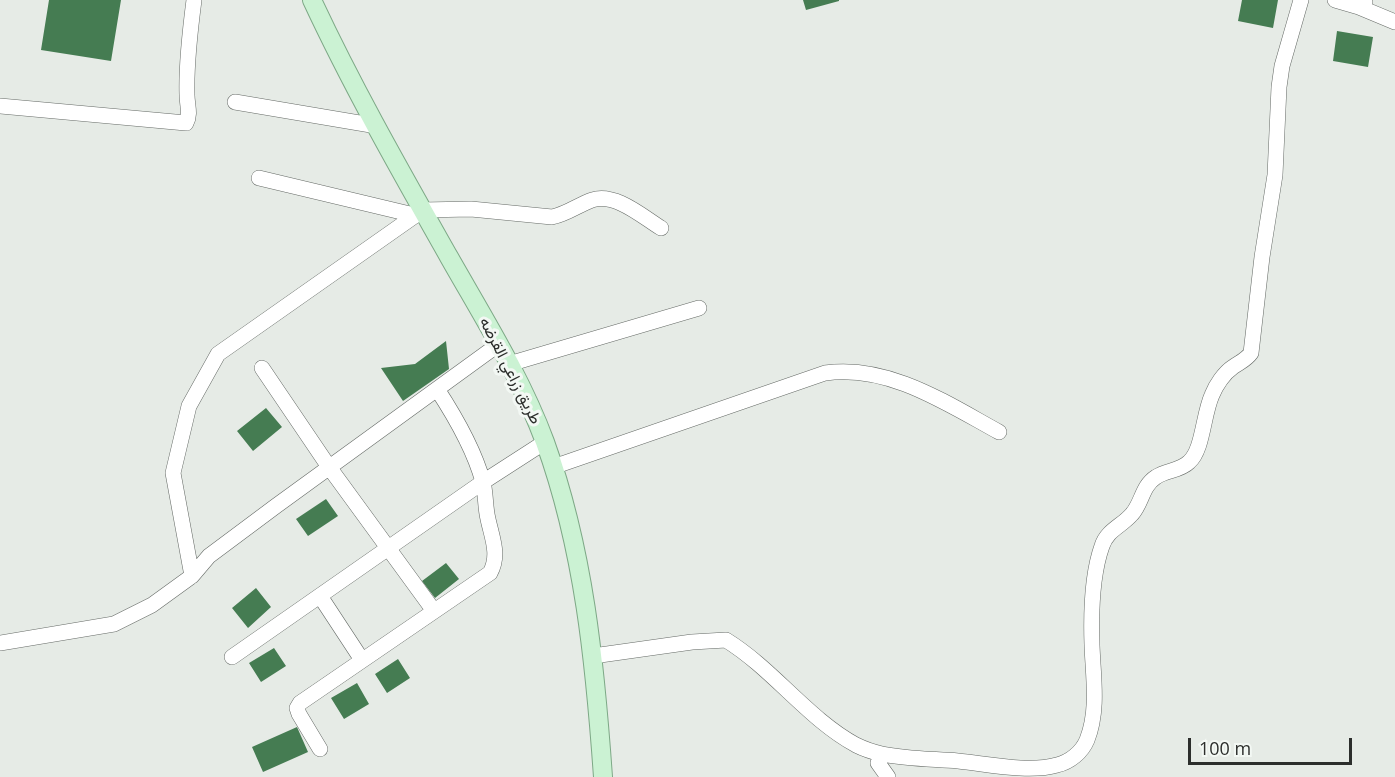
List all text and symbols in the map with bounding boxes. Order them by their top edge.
street label: طريق زراعي القرضه [475,314,545,428]
scale bar [1191,726,1354,764]
text: 100 m [1199,736,1251,760]

